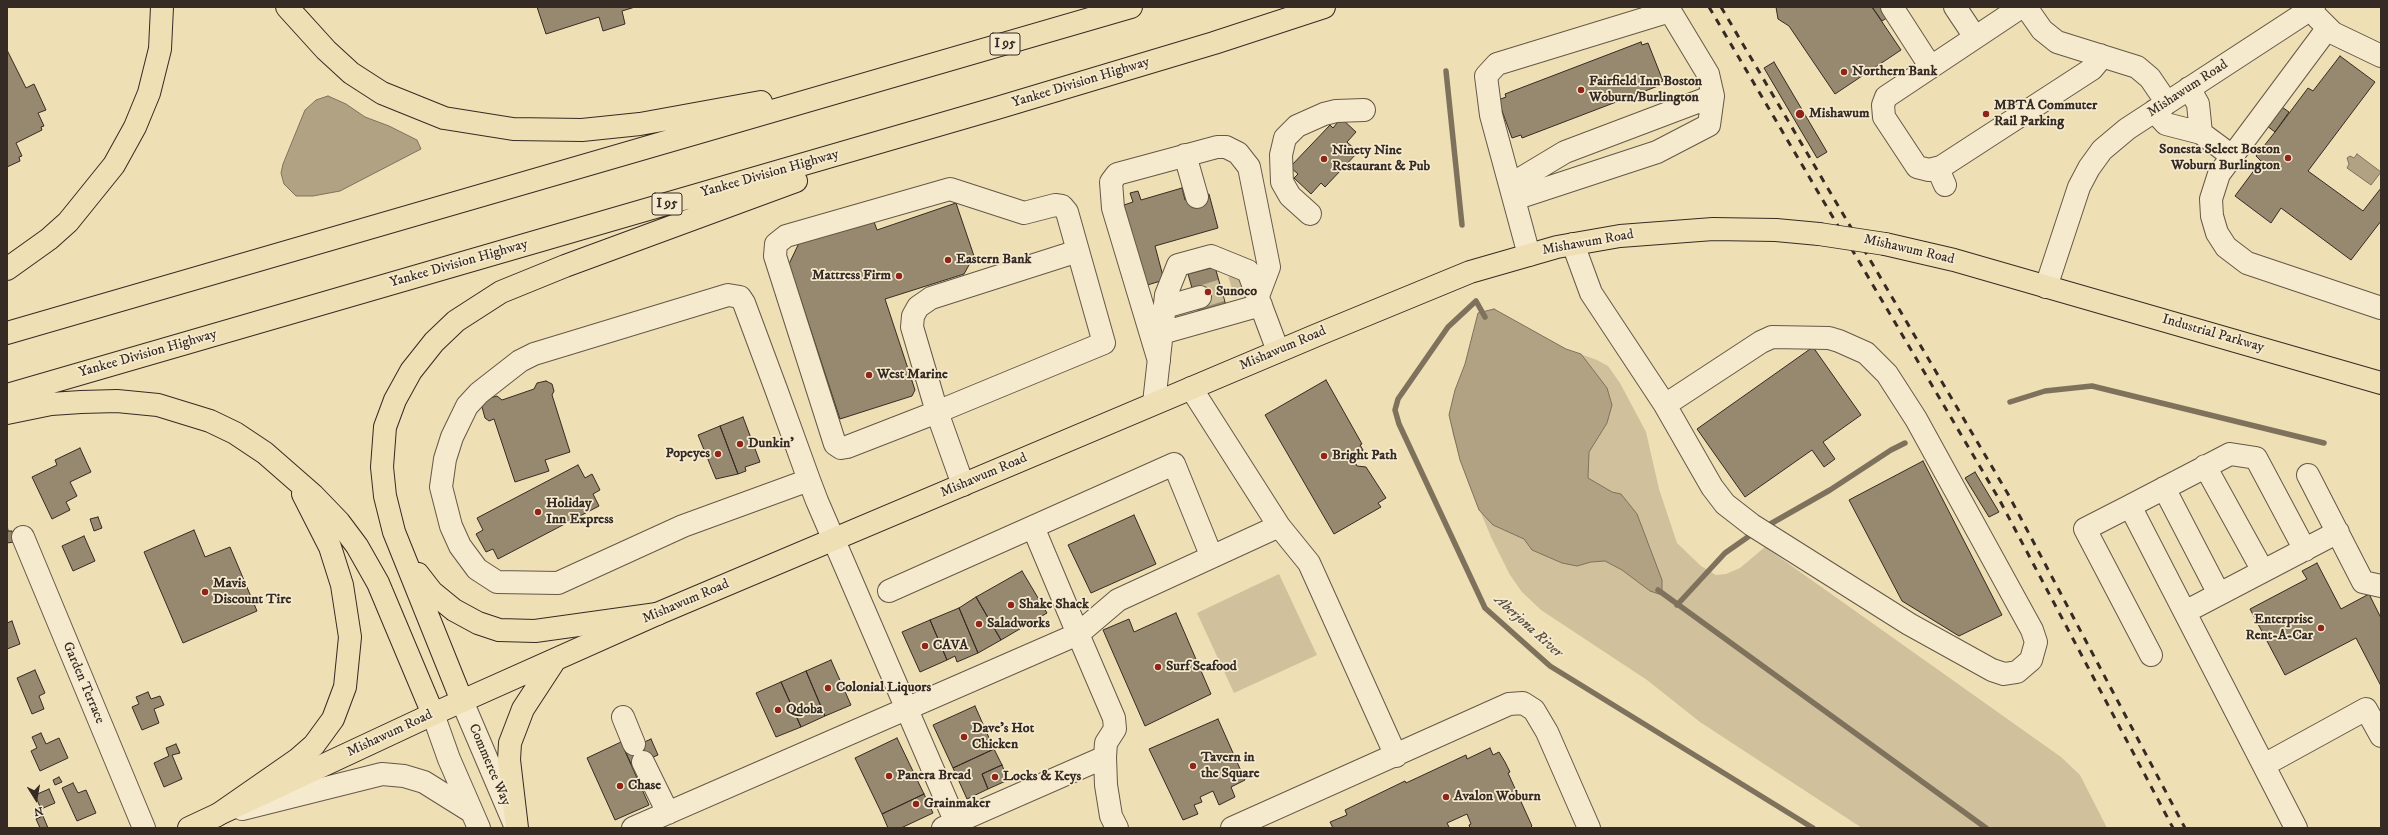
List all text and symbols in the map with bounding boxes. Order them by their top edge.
road number: I 95 [990,33,1020,55]
street label: Yankee Division Highway [1010,54,1152,112]
street label: Mishawum Road [2145,57,2231,121]
place label: Northern Bank [1852,64,1937,80]
marker: Northern Bank [1839,67,1849,77]
place label: Fairfield Inn Boston Woburn/Burlington [1589,74,1702,106]
marker: Fairfield Inn Boston Woburn/Burlington [1576,85,1586,95]
place label: MBTA Commuter Rail Parking [1994,98,2097,130]
place label: Mishawum [1809,106,1870,122]
marker: Mishawum [1794,108,1806,120]
marker: MBTA Commuter Rail Parking [1981,109,1991,119]
place label: Sonesta Select Boston Woburn Burlington [2159,142,2280,174]
place label: Ninety Nine Restaurant & Pub [1332,143,1430,176]
street label: Yankee Division Highway [699,146,841,202]
marker: Sonesta Select Boston Woburn Burlington [2283,153,2293,163]
marker: Ninety Nine Restaurant & Pub [1319,154,1329,164]
road number: I 95 [652,193,682,215]
street label: Mishawum Road [1541,227,1635,259]
street label: Mishawum Road [1862,231,1956,269]
street label: Yankee Division Highway [388,236,530,292]
place label: Eastern Bank [956,252,1031,268]
marker: Eastern Bank [943,255,953,265]
place label: Mattress Firm [812,268,891,284]
marker: Mattress Firm [894,271,904,281]
place label: Sunoco [1216,284,1257,300]
marker: Sunoco [1203,287,1213,297]
street label: Industrial Parkway [2160,311,2266,357]
street label: Mishawum Road [1237,323,1329,375]
street label: Yankee Division Highway [77,326,219,382]
place label: West Marine [877,367,948,383]
marker: West Marine [864,370,874,380]
place label: Dunkin' [748,436,794,452]
marker: Dunkin' [735,439,745,449]
place label: Popeyes [665,446,710,462]
place label: Bright Path [1332,448,1397,464]
marker: Popeyes [713,449,723,459]
street label: Mishawum Road [938,450,1030,502]
marker: Bright Path [1319,451,1329,461]
place label: Holiday Inn Express [546,496,614,528]
marker: Holiday Inn Express [533,507,543,517]
place label: Mavis Discount Tire [213,576,291,608]
street label: Mishawum Road [640,576,732,628]
marker: Mavis Discount Tire [200,587,210,597]
water label: Aberjona River [1490,592,1566,662]
place label: Shake Shack [1019,597,1089,613]
marker: Shake Shack [1006,600,1016,610]
place label: Enterprise Rent-A-Car [2245,612,2313,644]
place label: Saladworks [987,616,1050,632]
marker: Saladworks [974,619,984,629]
marker: Enterprise Rent-A-Car [2316,623,2326,633]
place label: CAVA [933,638,968,654]
street label: Garden Terrace [58,640,108,726]
marker: CAVA [920,641,930,651]
place label: Surf Seafood [1166,659,1237,675]
marker: Surf Seafood [1153,662,1163,672]
place label: Colonial Liquors [836,680,931,696]
marker: Colonial Liquors [823,683,833,693]
place label: Qdoba [786,702,823,718]
marker: Qdoba [773,705,783,715]
street label: Mishawum Road [345,707,435,761]
street label: Commerce Way [464,721,514,809]
place label: Dave's Hot Chicken [972,721,1034,754]
marker: Dave's Hot Chicken [959,732,969,742]
place label: Tavern in the Square [1201,750,1260,782]
marker: Tavern in the Square [1188,761,1198,771]
place label: Panera Bread [897,768,971,784]
place label: Locks & Keys [1003,769,1081,785]
marker: Panera Bread [884,771,894,781]
marker: Locks & Keys [990,772,1000,782]
place label: Chase [628,778,661,794]
north arrow [16,779,56,819]
marker: Chase [615,781,625,791]
place label: Avalon Woburn [1454,789,1541,805]
marker: Avalon Woburn [1441,792,1451,802]
place label: Grainmaker [924,796,990,812]
marker: Grainmaker [911,799,921,809]
text: N [33,803,44,819]

